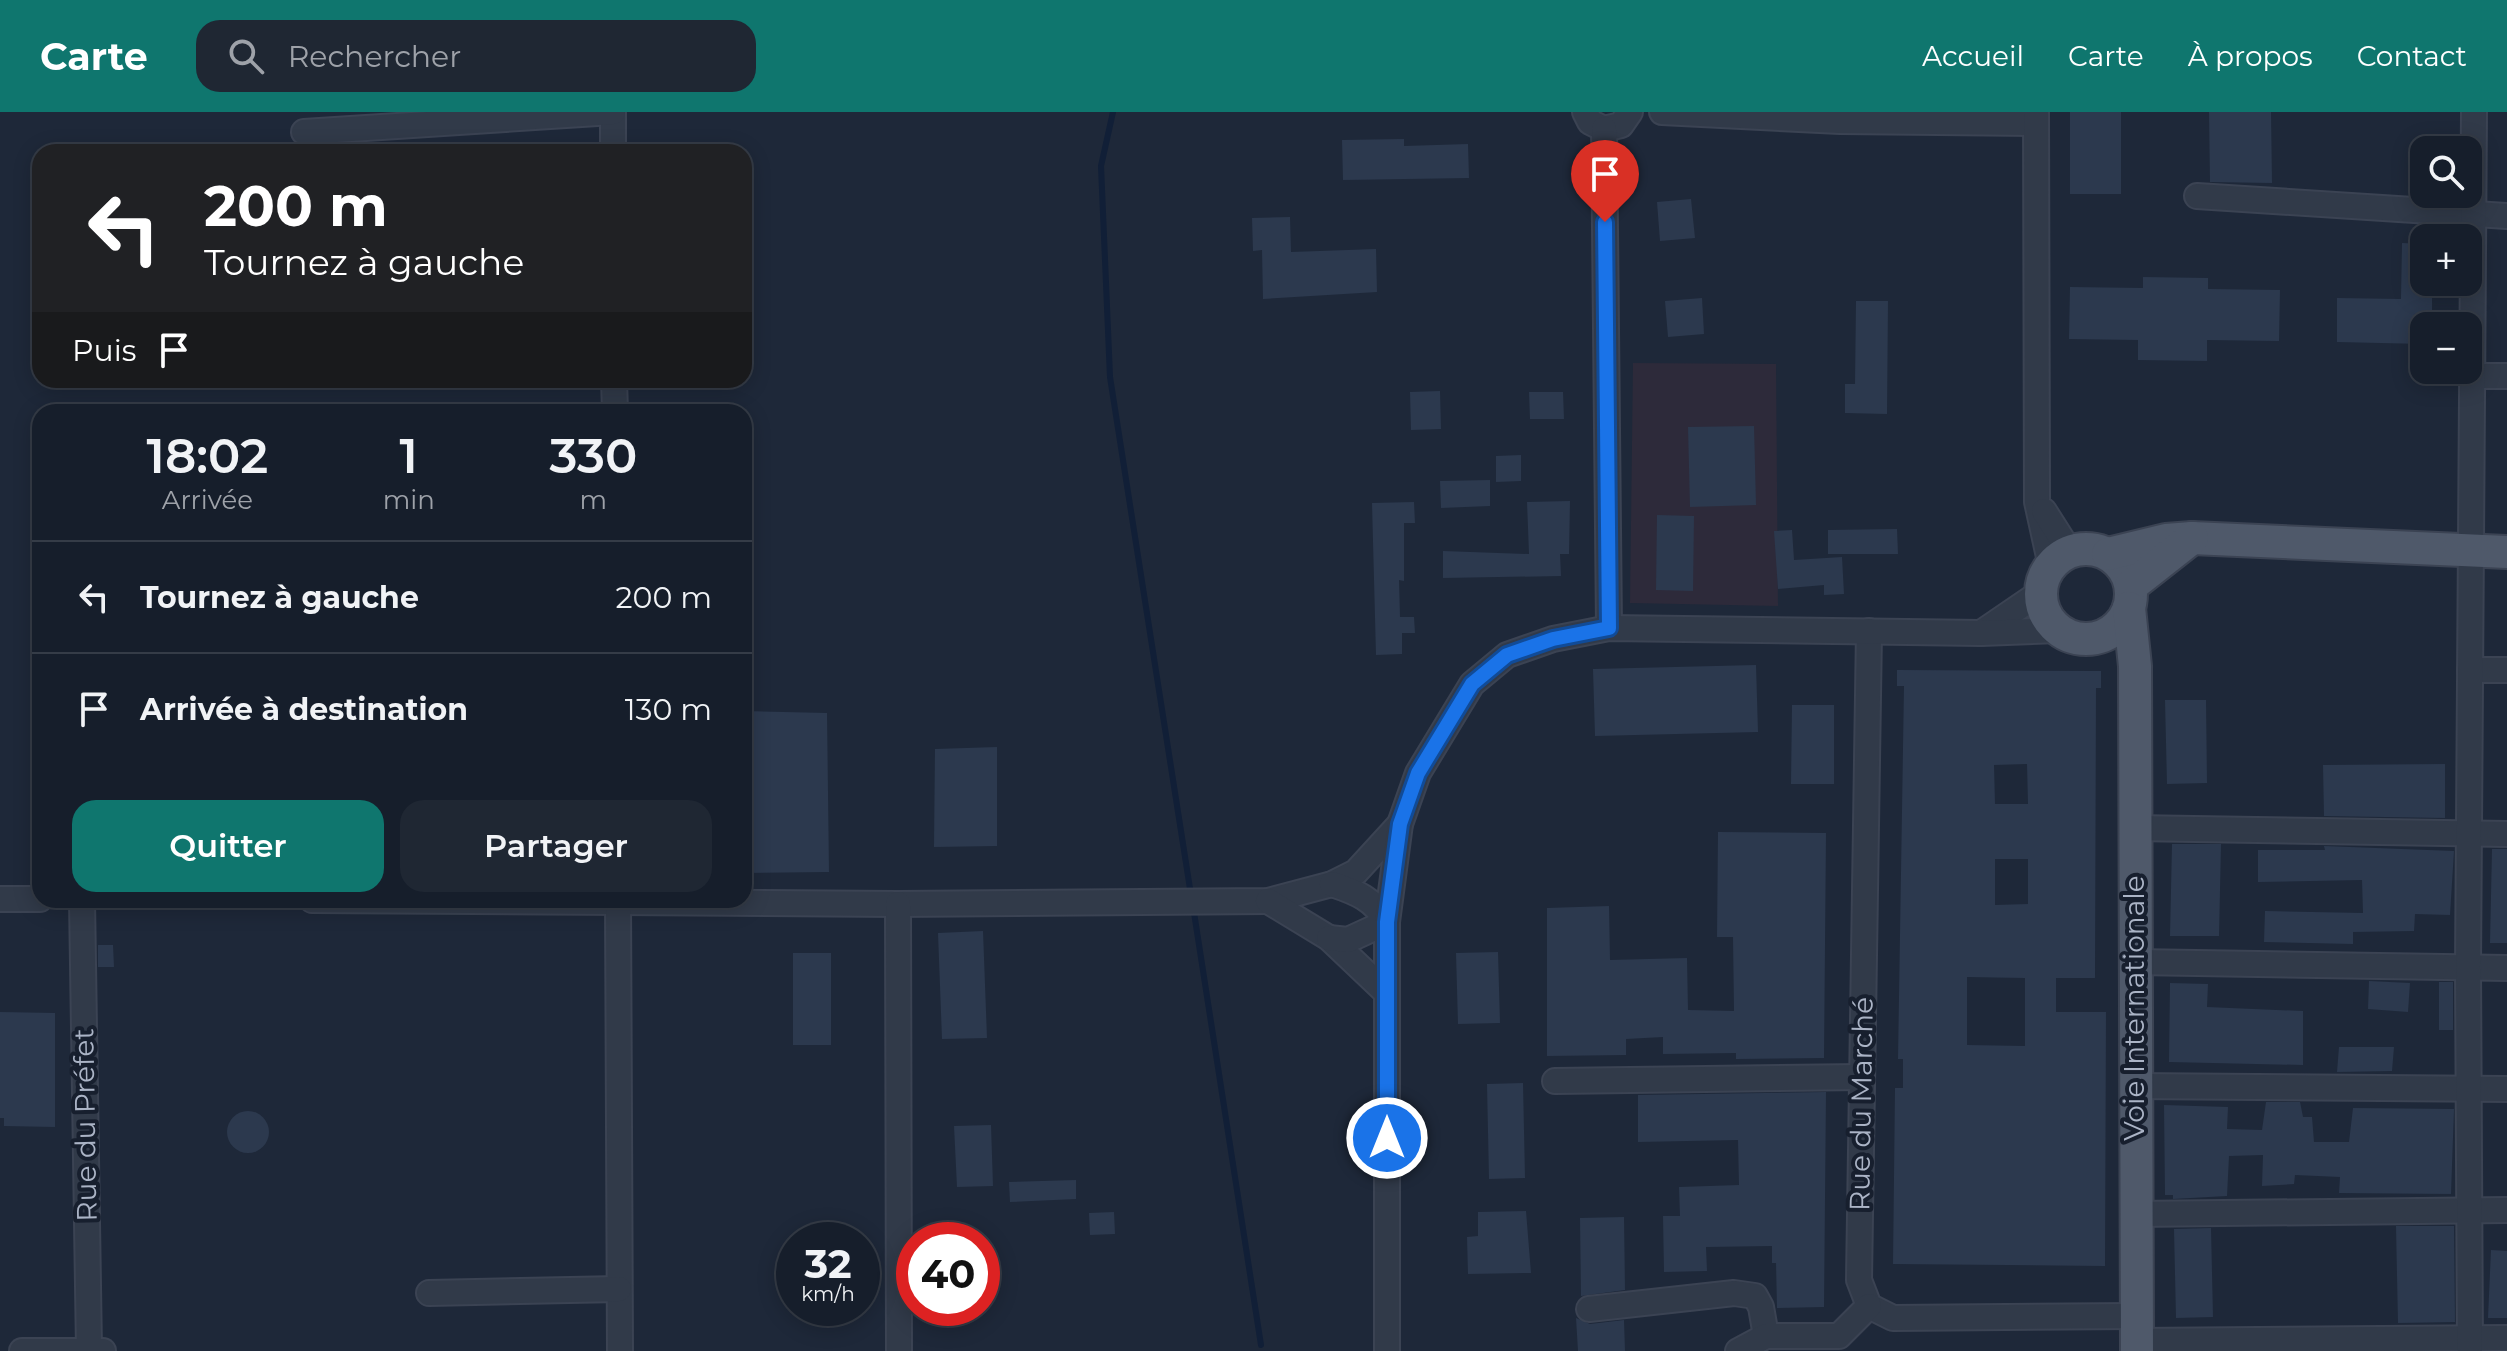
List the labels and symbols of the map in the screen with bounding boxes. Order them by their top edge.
pin [1571,140,1639,222]
street label: Voie Internationale [2117,875,2151,1141]
street label: Rue du Marché [1842,997,1880,1211]
street label: Rue du Préfet [66,1028,104,1222]
position arrow [1345,1096,1429,1180]
speed limit sign: 40 [896,1222,1000,1326]

